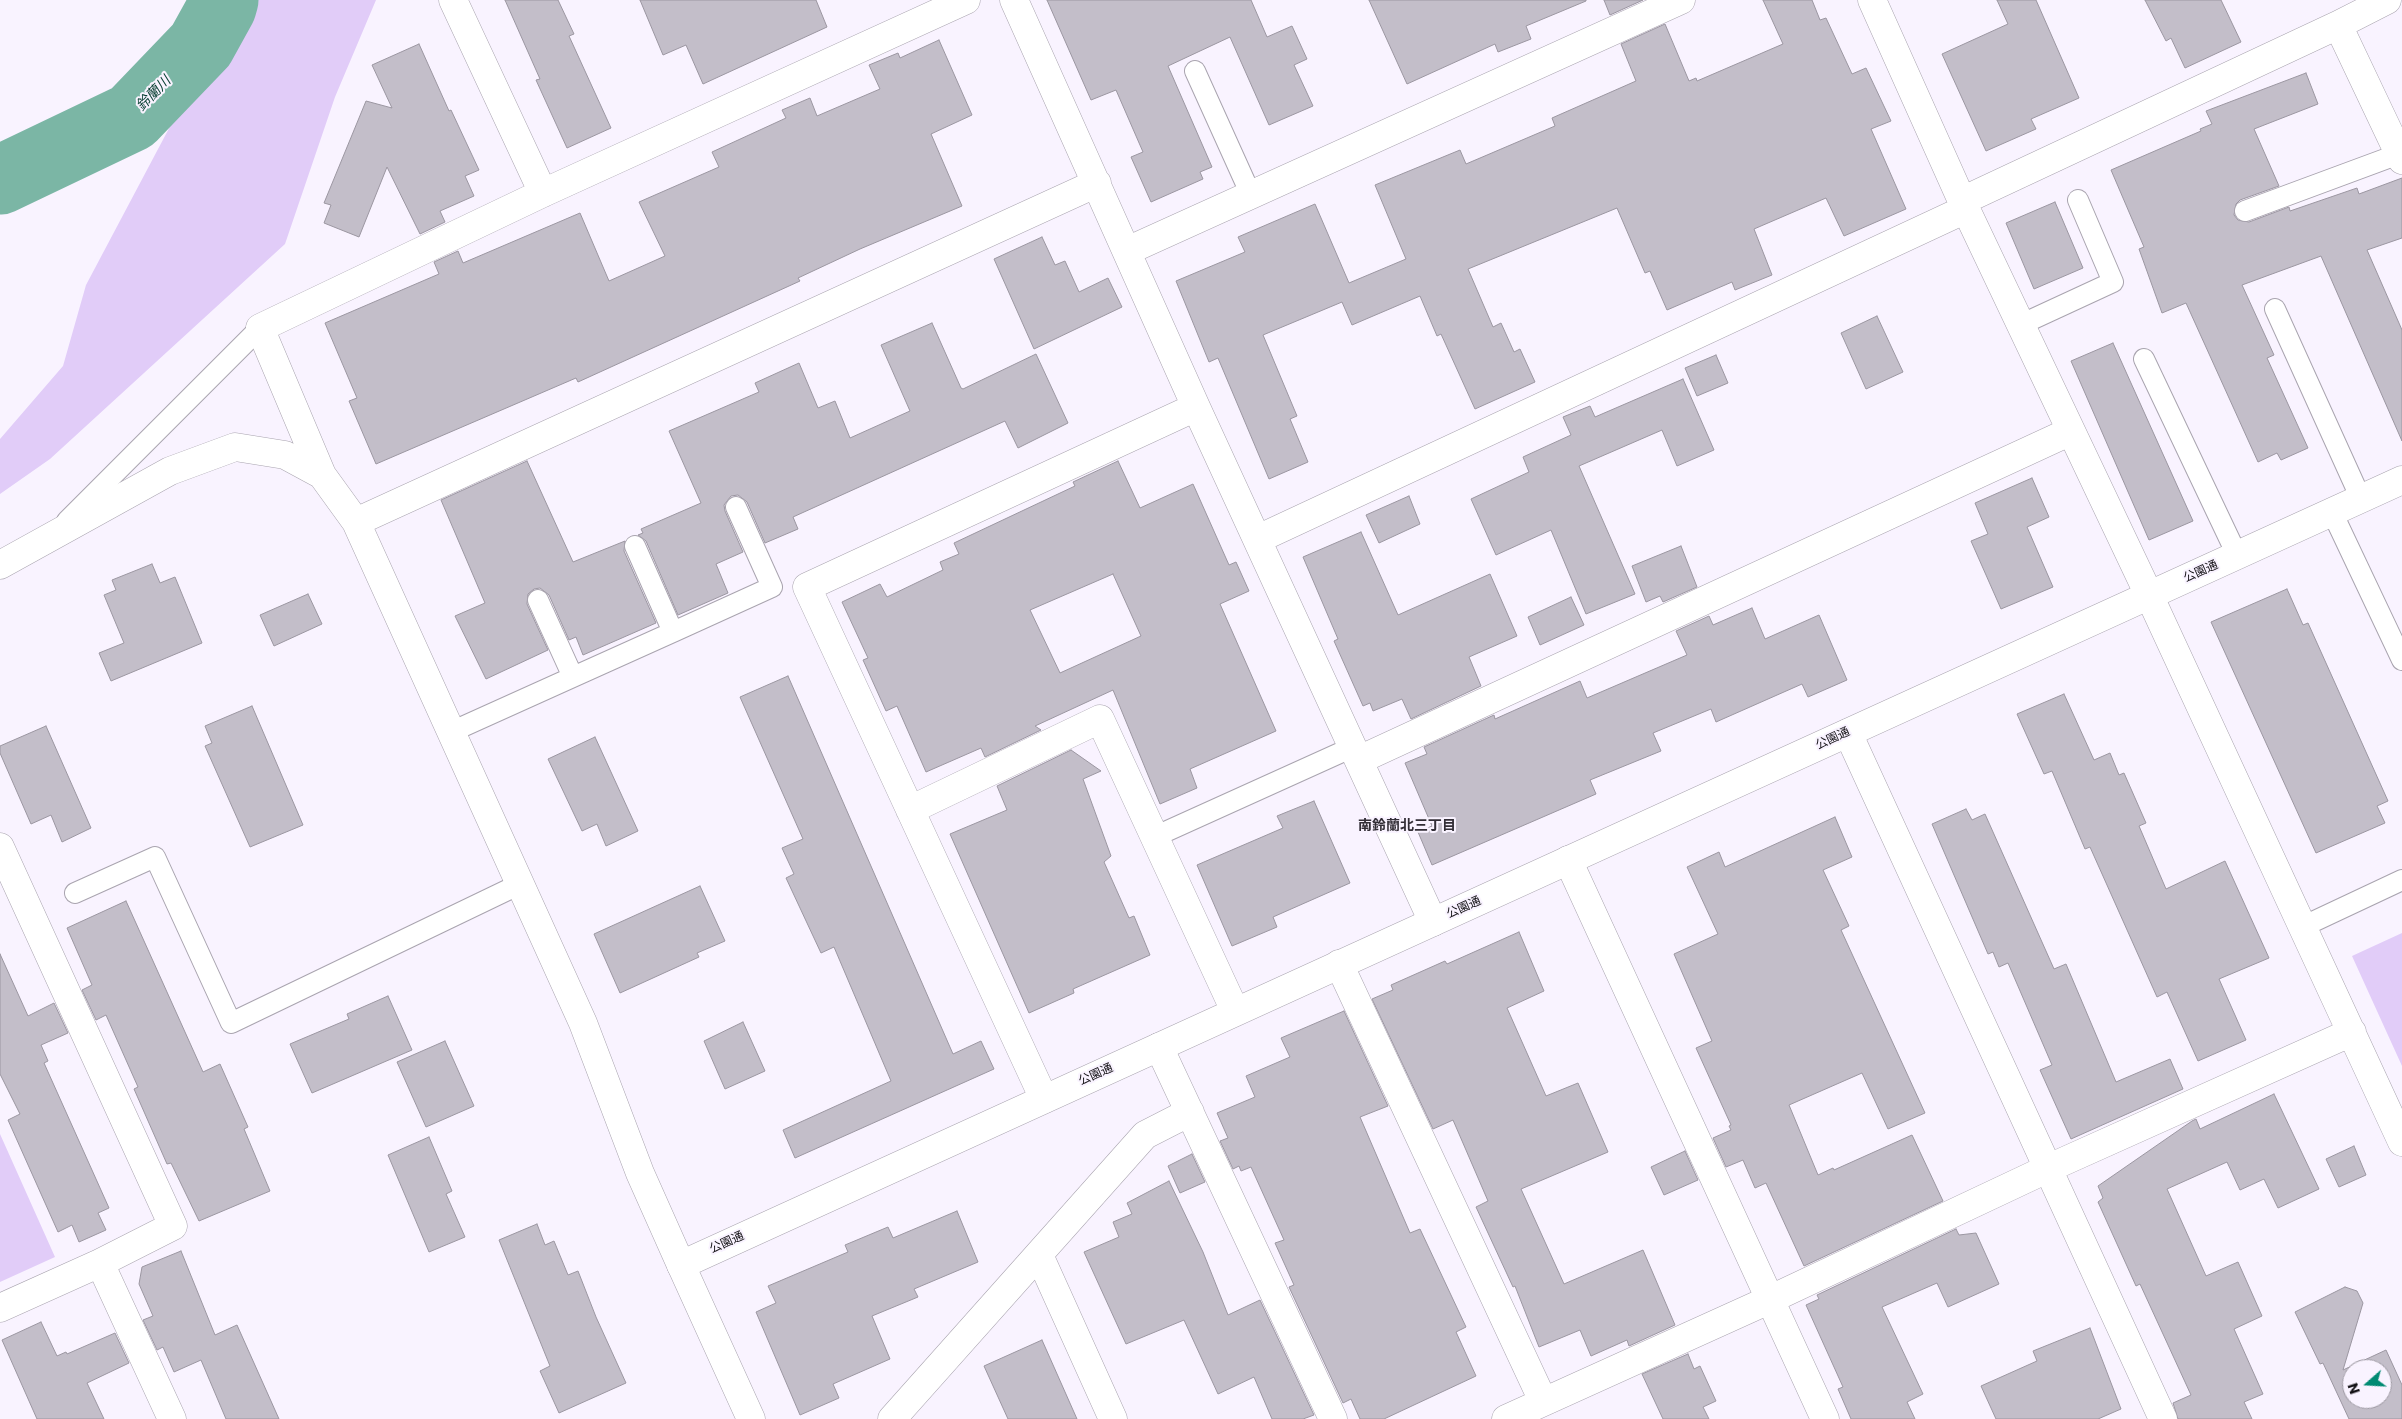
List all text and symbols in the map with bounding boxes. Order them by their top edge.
water label: 鈴蘭川 [133,73,175,115]
street label: 公園通 [2182,558,2220,586]
street label: 公園通 [1814,725,1852,753]
district label: 南鈴蘭北三丁目 [1358,818,1456,834]
street label: 公園通 [1445,894,1483,922]
street label: 公園通 [1077,1061,1115,1089]
street label: 公園通 [708,1229,746,1257]
north arrow [2342,1359,2392,1409]
text: N [2343,1380,2365,1397]

